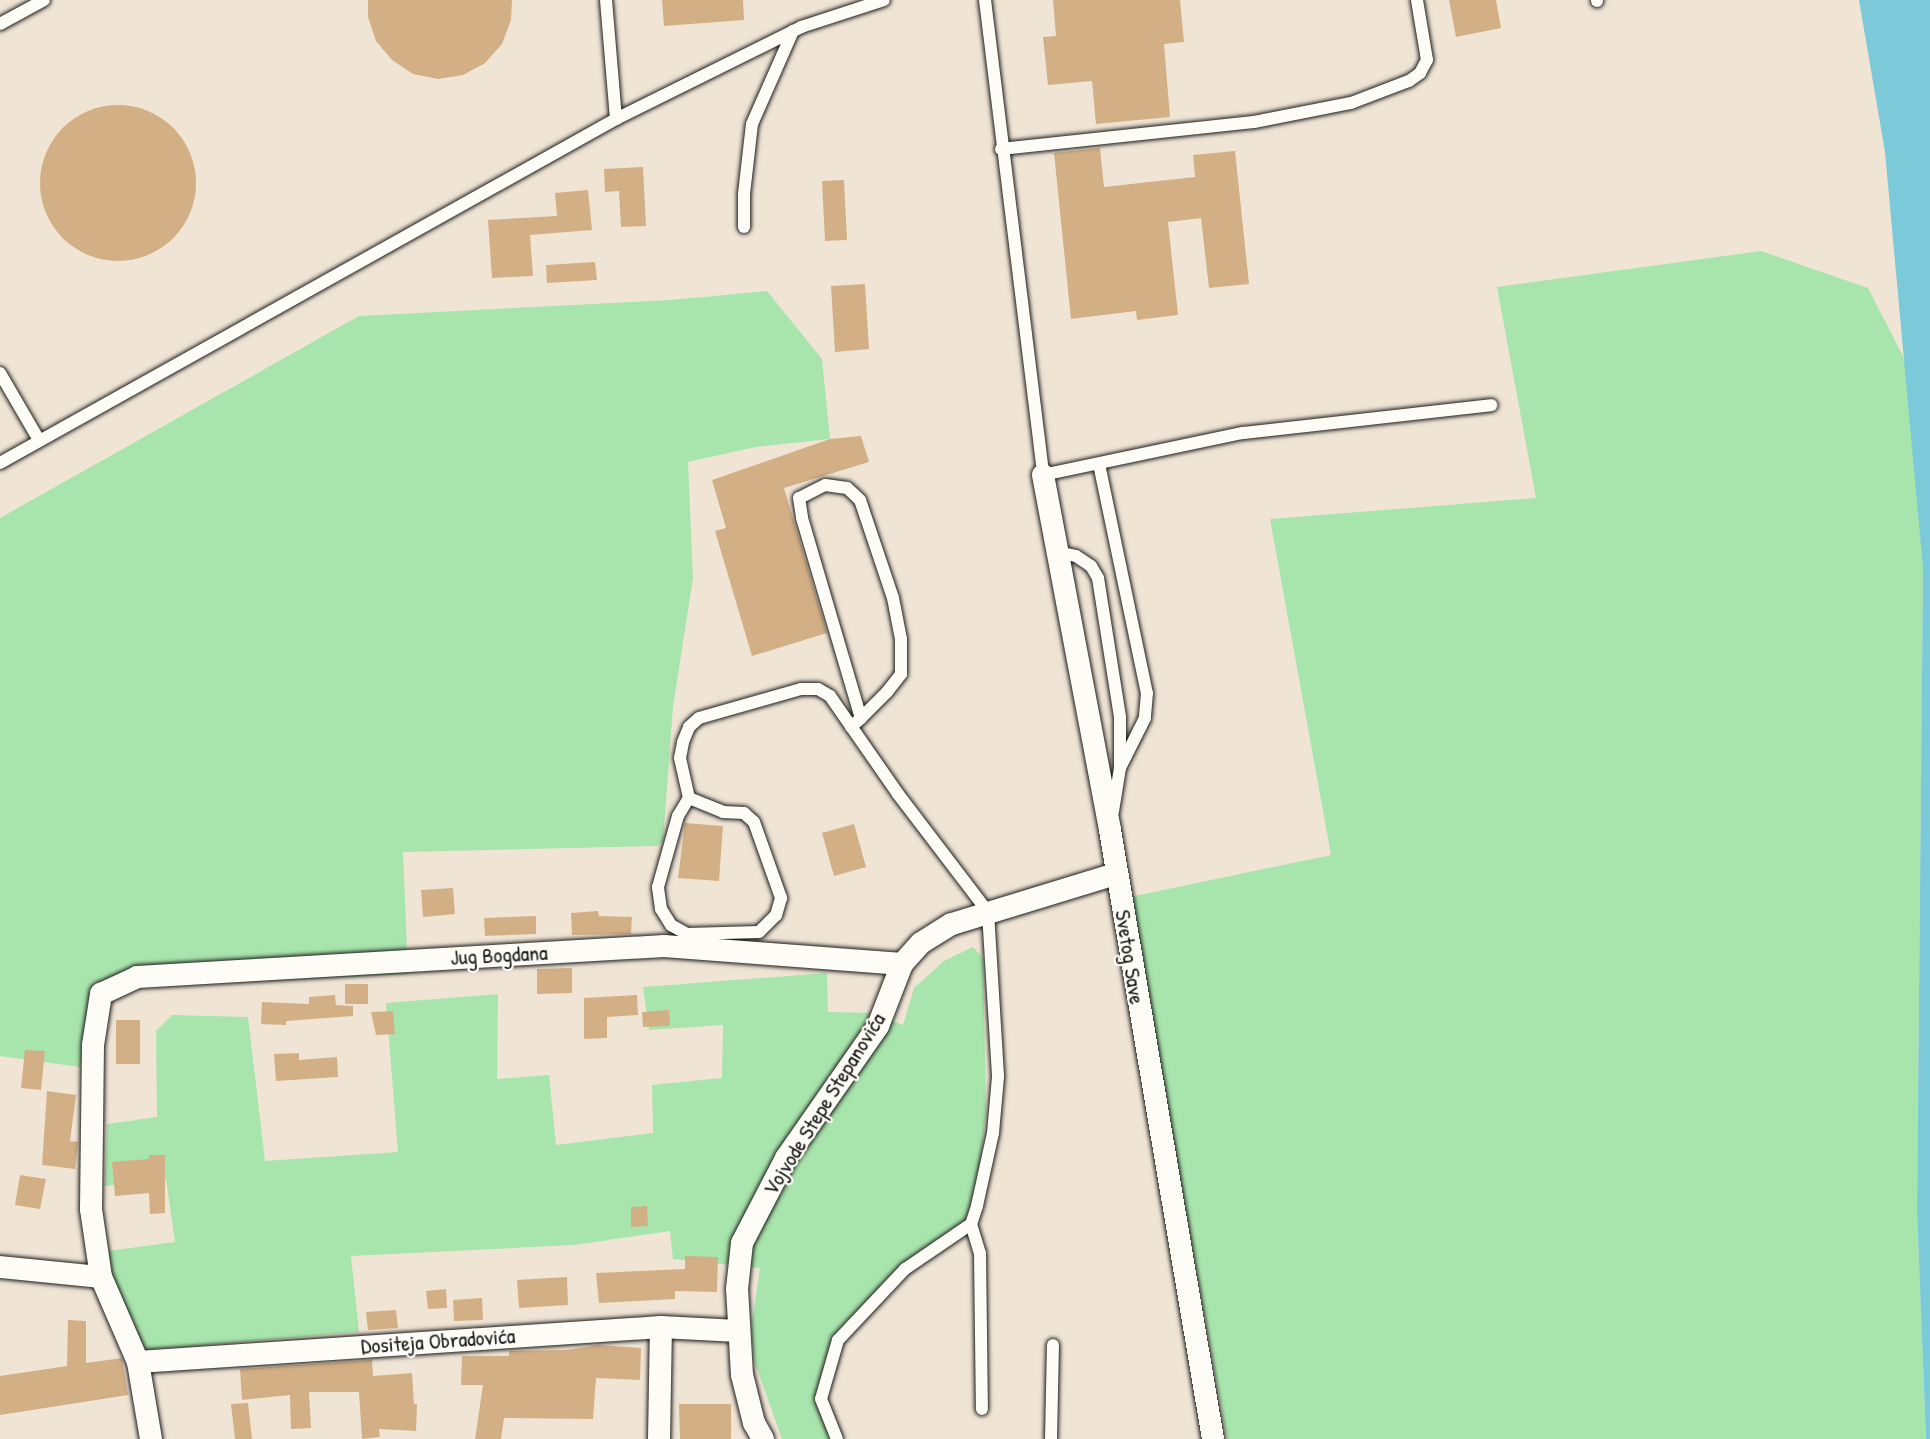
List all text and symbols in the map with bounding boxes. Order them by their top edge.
street label: Svetog Save [1110,908,1150,1006]
street label: Jug Bogdana [450,939,548,971]
street label: Vojvode Stepe Stepanovića [757,1008,891,1200]
street label: Dositeja Obradovića [360,1322,516,1360]

